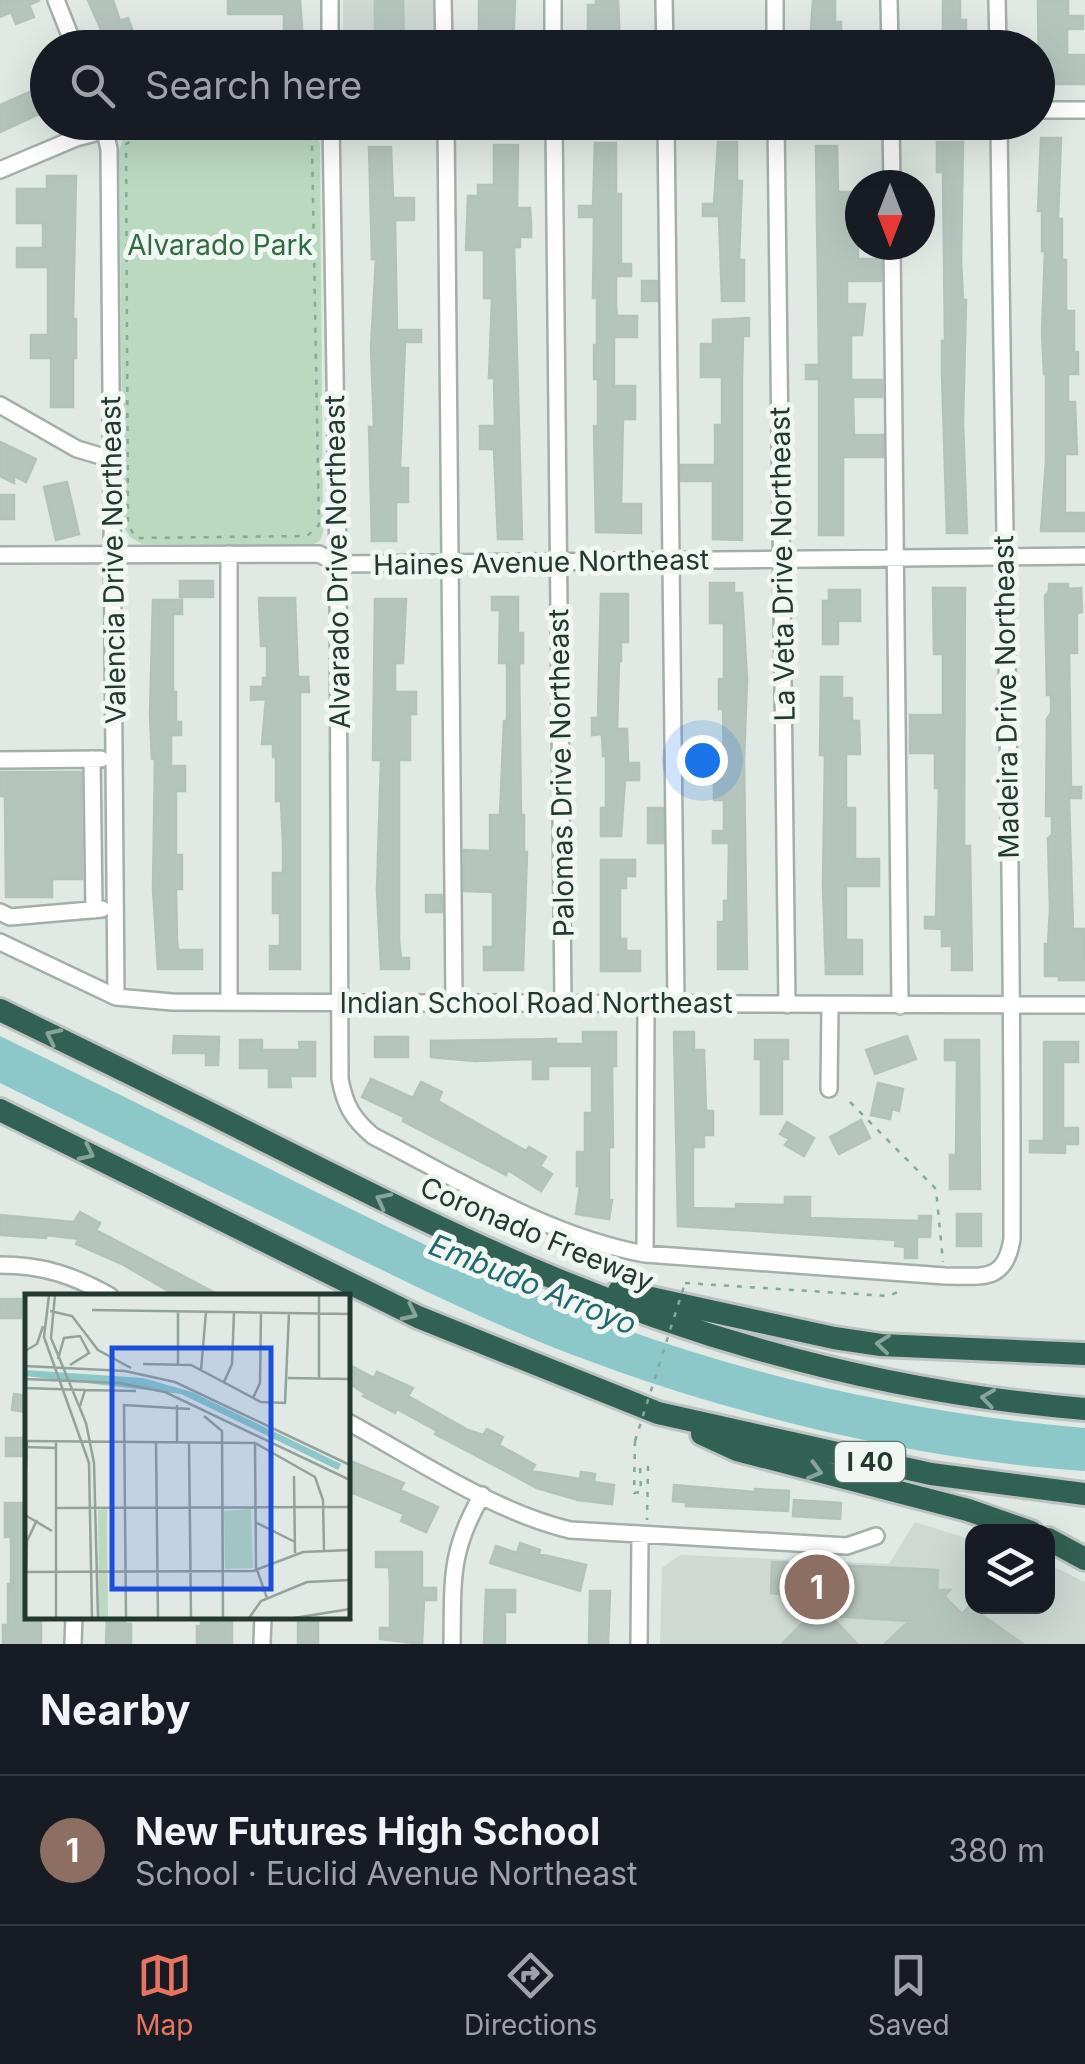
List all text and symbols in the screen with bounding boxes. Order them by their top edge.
search box [30,30,1055,140]
icon: search [65,58,120,113]
text: Search here [145,62,362,108]
north arrow [845,170,935,260]
park label: Alvarado Park [127,228,313,262]
street label: Alvarado Drive Northeast [317,395,357,729]
street label: Valencia Drive Northeast [93,396,133,724]
street label: La Veta Drive Northeast [762,406,802,722]
street label: Madeira Drive Northeast [986,535,1026,859]
street label: Haines Avenue Northeast [373,542,709,582]
street label: Palomas Drive Northeast [541,609,581,937]
your location [677,735,728,786]
street label: Indian School Road Northeast [339,986,733,1020]
one-way arrow [46,1029,64,1049]
one-way arrow [77,1141,95,1160]
street label: Coronado Freeway [415,1169,659,1299]
one-way arrow [375,1193,393,1212]
water label: Embudo Arroyo [424,1226,642,1342]
inset map [25,1294,350,1619]
one-way arrow [400,1300,418,1320]
one-way arrow [874,1334,890,1355]
one-way arrow [980,1389,996,1410]
road number: I 40 [835,1442,905,1482]
one-way arrow [806,1460,823,1481]
map controls [965,1524,1055,1614]
button: layers [965,1524,1055,1614]
pin: 1 [784,1550,850,1624]
text: Nearby [40,1684,191,1735]
text: New Futures High School [135,1808,600,1854]
text: 1 [66,1831,79,1870]
text: 380 m [948,1831,1045,1870]
text: School · Euclid Avenue Northeast [135,1854,638,1893]
tab: Map [135,1948,193,2042]
tab: Directions [464,1948,597,2042]
tab: Saved [868,1948,950,2042]

